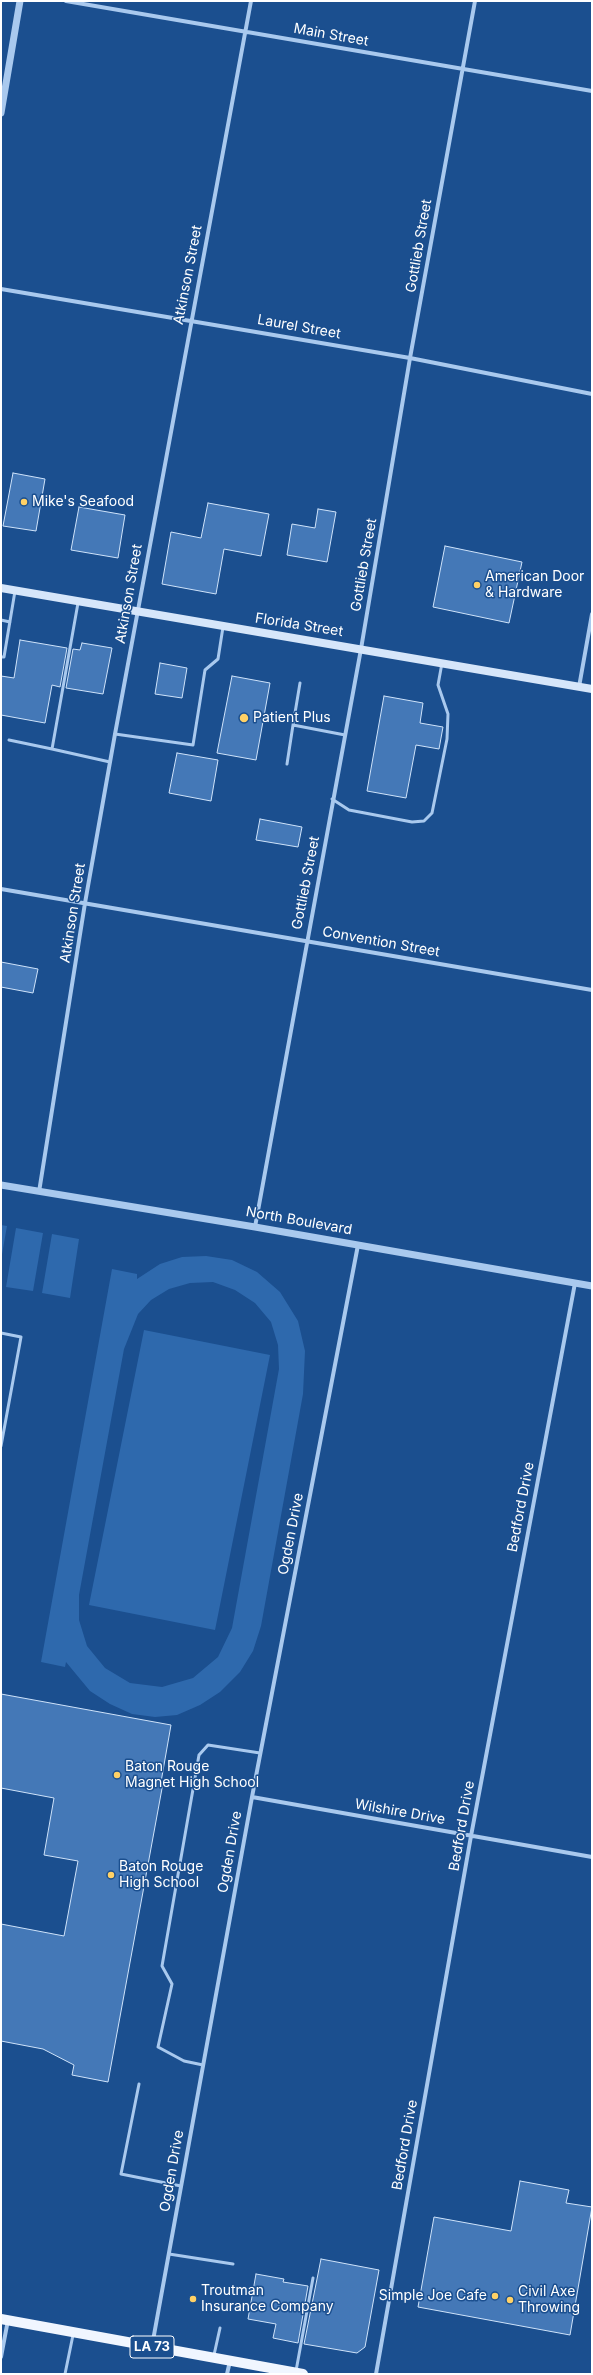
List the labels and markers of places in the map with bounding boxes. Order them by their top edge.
place label: Mike's Seafood [32,494,134,510]
marker: Mike's Seafood [19,497,29,507]
place label: American Door & Hardware [485,569,584,602]
marker: American Door & Hardware [472,580,482,590]
place label: Patient Plus [253,710,331,726]
marker: Patient Plus [238,712,250,724]
place label: Baton Rouge Magnet High School [125,1759,259,1792]
marker: Baton Rouge Magnet High School [112,1770,122,1780]
place label: Baton Rouge High School [119,1859,203,1892]
marker: Baton Rouge High School [106,1870,116,1880]
place label: Troutman Insurance Company [201,2283,334,2316]
place label: Civil Axe Throwing [518,2284,580,2316]
place label: Simple Joe Cafe [379,2288,487,2304]
marker: Simple Joe Cafe [490,2291,500,2301]
marker: Troutman Insurance Company [188,2294,198,2304]
marker: Civil Axe Throwing [505,2295,515,2305]

